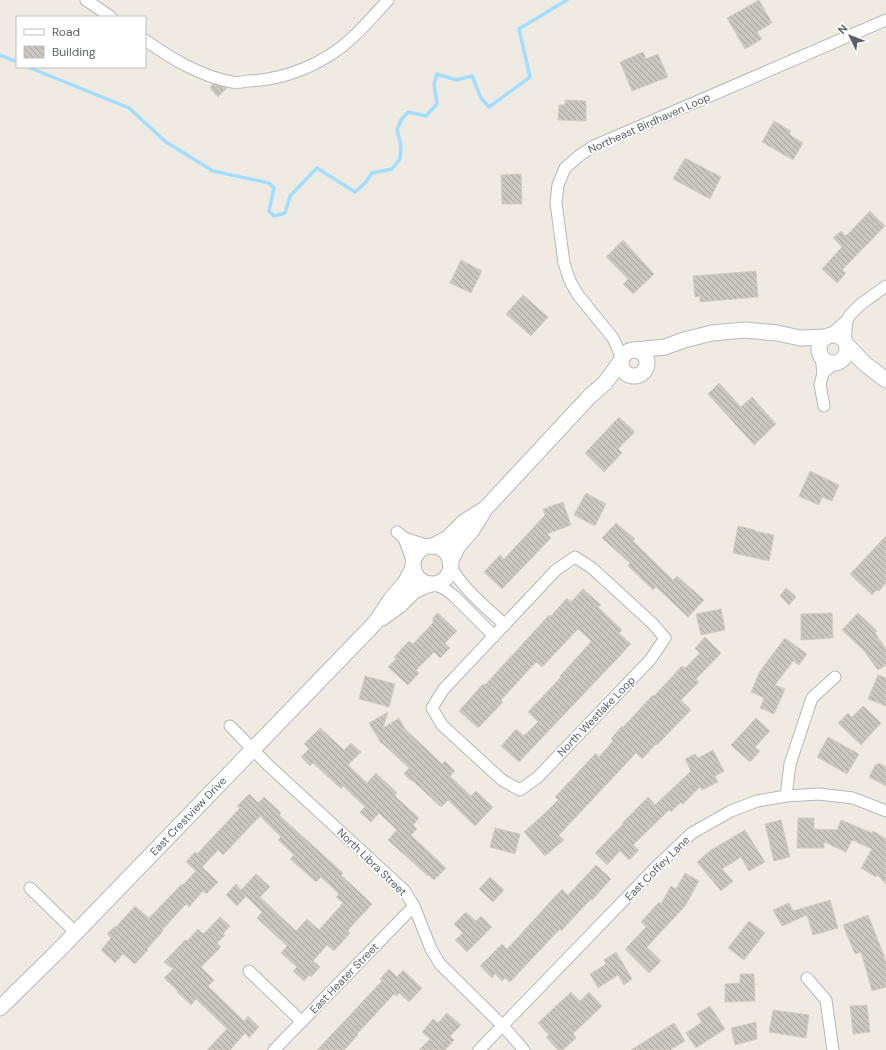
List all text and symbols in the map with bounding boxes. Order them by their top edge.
legend [16,16,146,68]
north arrow [830,16,870,56]
text: N [835,21,851,37]
text: Road [52,24,80,40]
text: Building [52,44,96,60]
street label: Northeast Birdhaven Loop [586,90,712,156]
street label: North Westlake Loop [554,673,638,759]
street label: East Crestview Drive [147,774,229,858]
street label: North Libra Street [334,825,410,899]
street label: East Coffey Lane [622,833,692,903]
street label: East Heater Street [307,940,381,1016]

